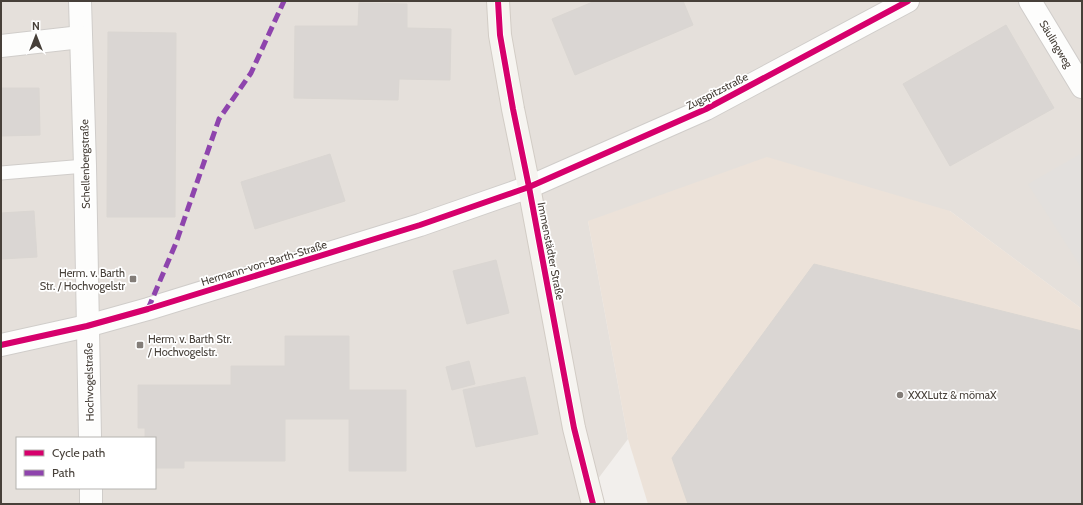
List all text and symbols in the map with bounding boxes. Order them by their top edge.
north arrow [16,16,56,56]
street label: Säulingweg [1036,18,1076,71]
text: N [32,19,40,33]
street label: Zugspitzstraße [684,69,751,113]
street label: Schellenbergstraße [77,119,93,209]
street label: Immenstädter Straße [535,201,567,301]
street label: Hermann-von-Barth-Straße [199,237,329,289]
place label: Herm. v. Barth Str. / Hochvogelstr [40,266,126,293]
marker: Herm. v. Barth Str. / Hochvogelstr [128,274,138,284]
place label: Herm. v. Barth Str. / Hochvogelstr. [147,332,232,359]
marker: Herm. v. Barth Str. / Hochvogelstr. [135,340,145,350]
street label: Hochvogelstraße [81,342,97,421]
place label: XXXLutz & mömaX [908,388,997,402]
marker: XXXLutz & mömaX [895,390,905,400]
legend [16,437,156,489]
text: Cycle path [52,445,105,460]
text: Path [52,465,75,480]

